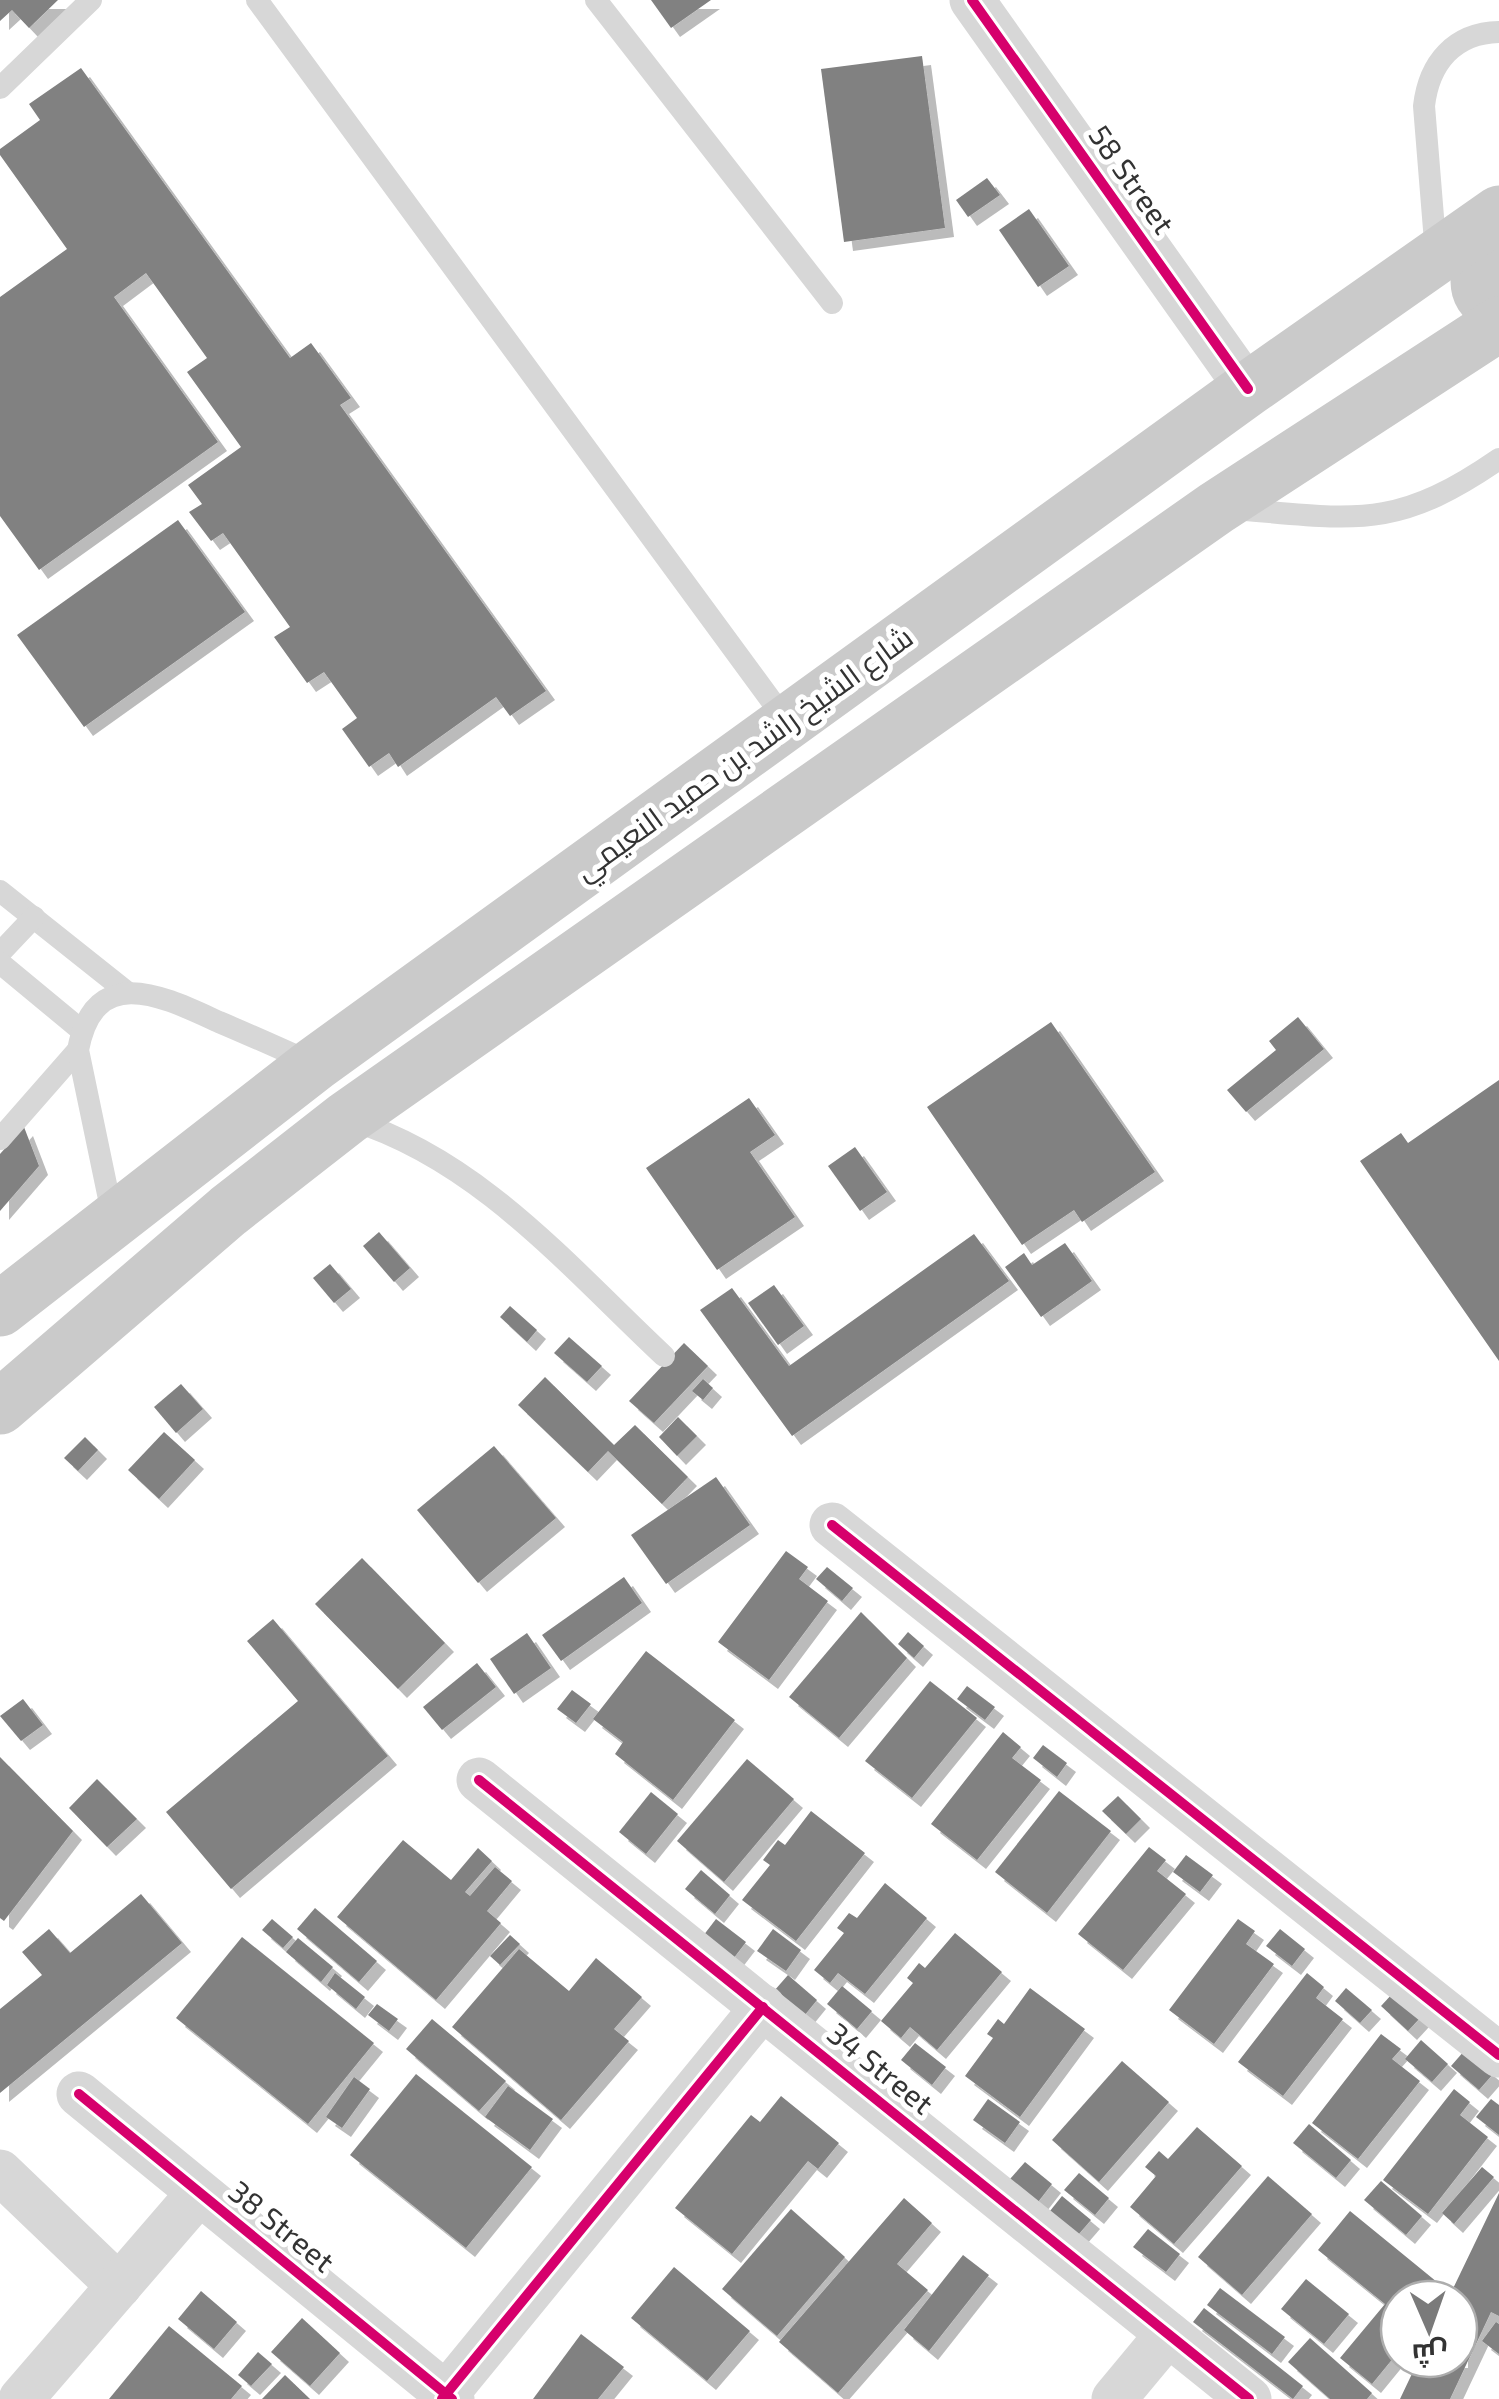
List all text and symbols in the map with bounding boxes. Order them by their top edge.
street label: 58 Street [1082,118,1183,240]
street label: شارع الشيخ راشد بن حميد النعيمي [567,618,923,893]
street label: 34 Street [821,2014,941,2121]
street label: 38 Street [222,2172,342,2279]
north arrow [1379,2279,1479,2379]
text: ش [1411,2336,1448,2373]

